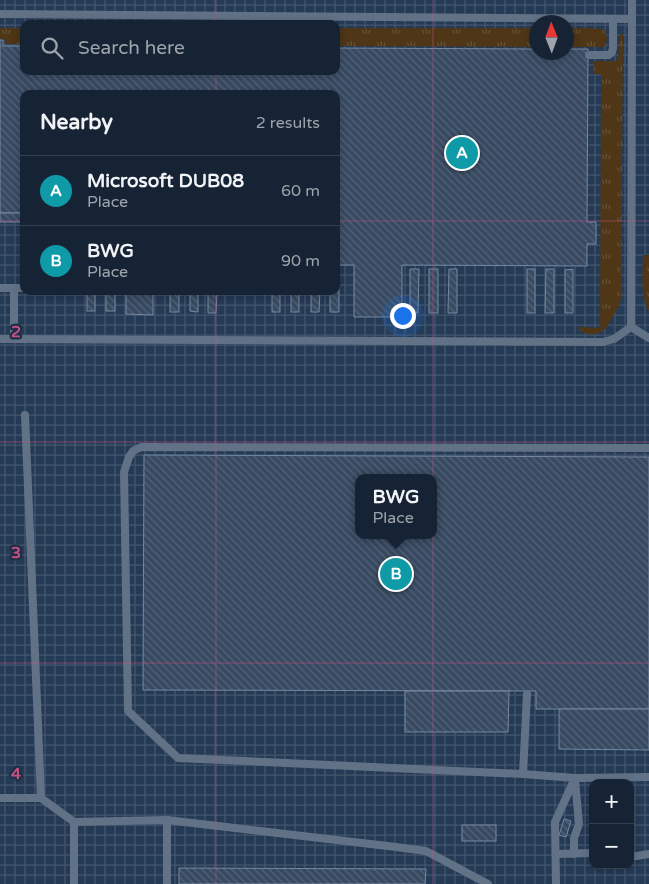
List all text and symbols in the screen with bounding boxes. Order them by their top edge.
north arrow [529,15,574,60]
search box [20,20,340,75]
icon: search [38,34,66,62]
text: Search here [78,37,185,59]
text: Nearby [40,110,113,135]
text: 2 results [256,113,320,133]
pin: A [446,134,478,172]
text: Microsoft DUB08 [87,170,244,192]
text: A [50,181,62,201]
text: 60 m [281,181,320,201]
text: Place [87,192,128,212]
text: BWG [87,240,134,262]
text: B [50,251,62,271]
text: 90 m [281,251,320,271]
text: Place [87,262,128,282]
your location [390,303,416,329]
text: 2 [11,322,21,342]
popup [355,474,437,539]
text: BWG [373,486,419,508]
text: Place [373,508,414,528]
text: 3 [11,543,21,563]
pin: B [380,555,412,593]
text: 4 [11,764,21,784]
map controls [589,779,634,869]
button: + [589,779,634,824]
button: − [589,824,634,869]

